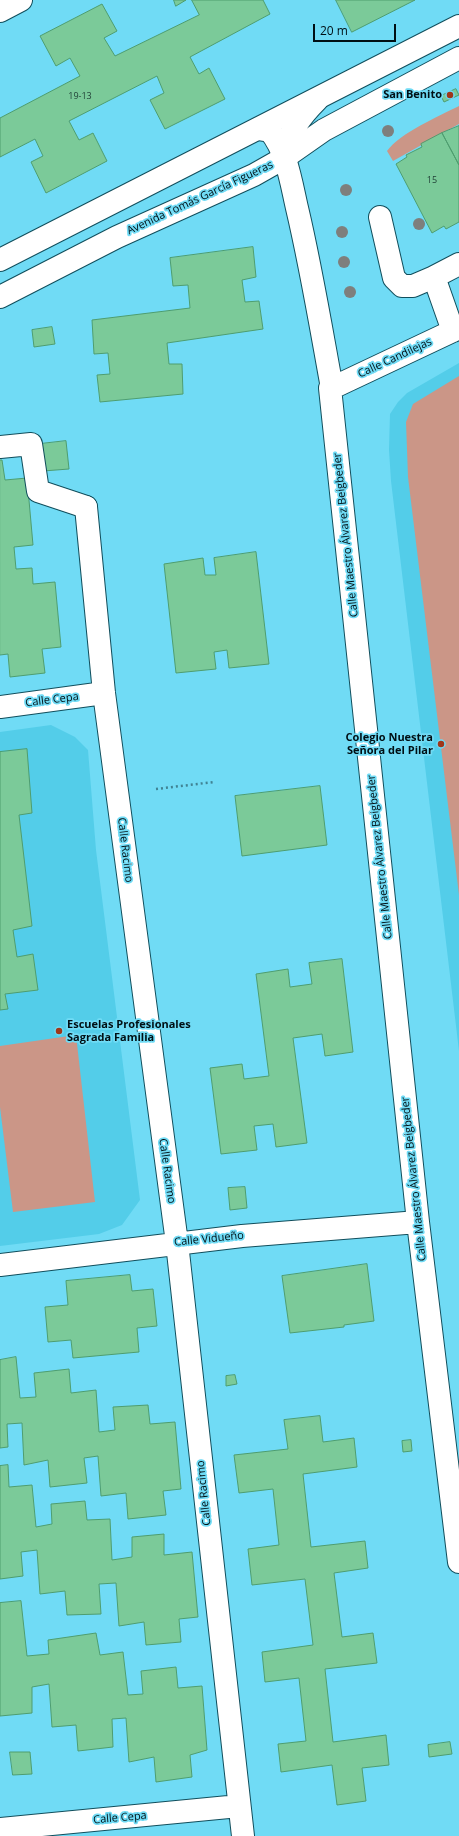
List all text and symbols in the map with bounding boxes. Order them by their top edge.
scale bar [315,16,398,42]
text: 20 m [320,22,348,39]
place label: San Benito [383,88,442,102]
marker: San Benito [445,90,455,100]
house number: 19-13 [68,91,92,101]
street label: Avenida Tomás García Figueras [125,158,275,238]
house number: 15 [427,175,437,185]
street label: Calle Candilejas [356,335,434,381]
street label: Calle Maestro Álvarez Beigbeder [331,452,361,618]
street label: Calle Cepa [25,690,79,710]
place label: Colegio Nuestra Señora del Pilar [346,731,433,757]
marker: Colegio Nuestra Señora del Pilar [436,739,446,749]
street label: Calle Maestro Álvarez Beigbeder [365,774,395,940]
street label: Calle Racimo [114,817,136,883]
place label: Escuelas Profesionales Sagrada Familia [67,1018,191,1044]
marker: Escuelas Profesionales Sagrada Familia [54,1026,64,1036]
street label: Calle Maestro Álvarez Beigbeder [399,1096,429,1262]
street label: Calle Racimo [156,1138,178,1204]
street label: Calle Vidueño [174,1229,244,1249]
street label: Calle Racimo [194,1460,214,1526]
street label: Calle Cepa [93,1809,147,1827]

